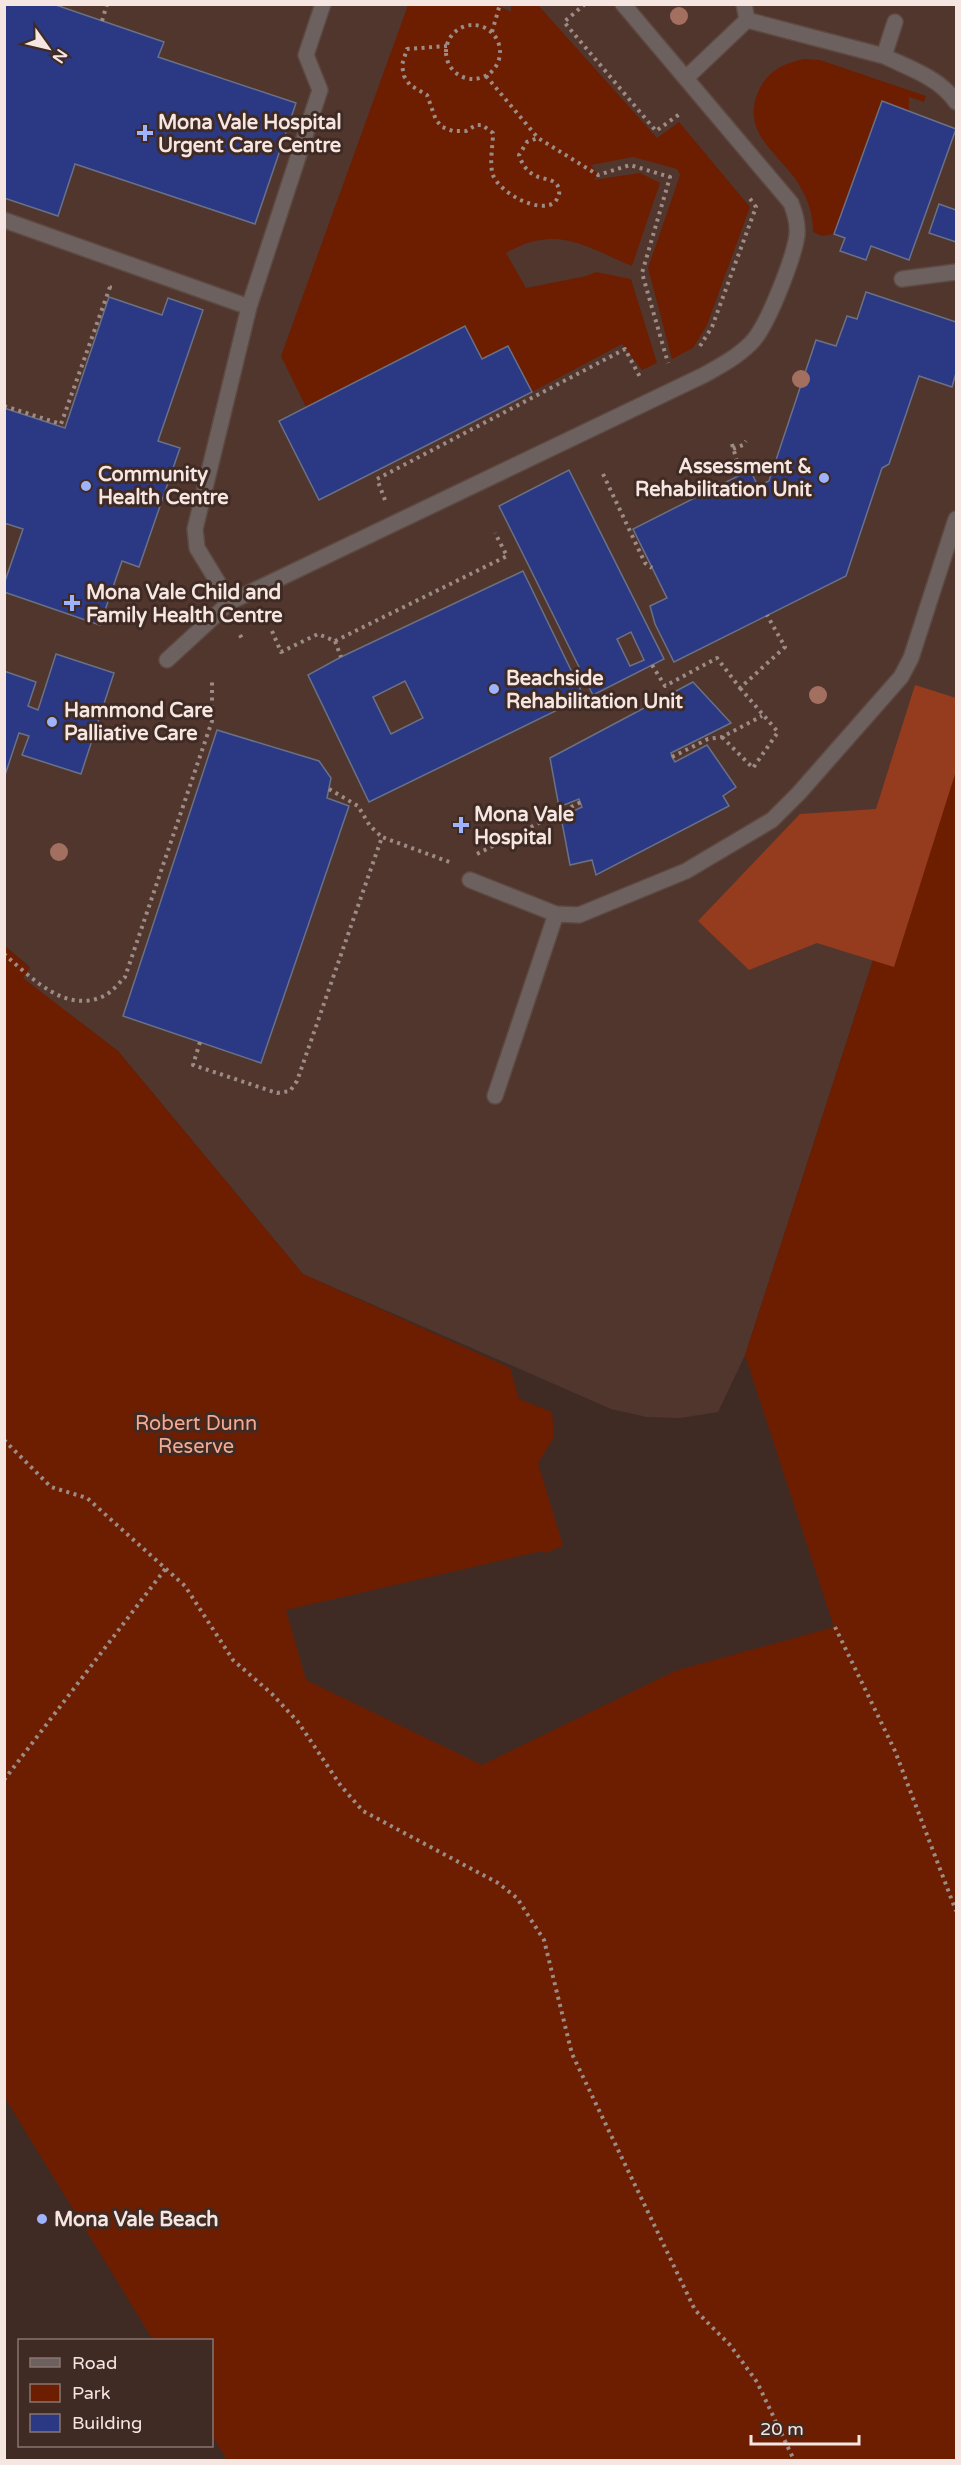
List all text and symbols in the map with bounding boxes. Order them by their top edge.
north arrow [18,18,78,78]
text: N [48,45,71,67]
place label: Mona Vale Hospital Urgent Care Centre [158,111,341,158]
marker: Mona Vale Hospital Urgent Care Centre [136,124,154,142]
place label: Assessment & Rehabilitation Unit [635,455,812,502]
place label: Community Health Centre [98,463,229,510]
marker: Assessment & Rehabilitation Unit [817,471,831,485]
marker: Community Health Centre [79,479,93,493]
place label: Mona Vale Child and Family Health Centre [86,581,283,628]
marker: Mona Vale Child and Family Health Centre [63,594,81,612]
place label: Beachside Rehabilitation Unit [506,667,683,714]
marker: Beachside Rehabilitation Unit [487,682,501,696]
place label: Hammond Care Palliative Care [64,699,213,746]
marker: Hammond Care Palliative Care [45,715,59,729]
place label: Mona Vale Hospital [474,803,574,850]
marker: Mona Vale Hospital [452,816,470,834]
park label: Robert Dunn Reserve [135,1412,257,1459]
place label: Mona Vale Beach [54,2208,219,2232]
marker: Mona Vale Beach [35,2212,49,2226]
legend [18,2339,213,2447]
text: Road [72,2352,117,2374]
text: Park [72,2382,111,2404]
scale bar [751,2408,859,2446]
text: Building [72,2412,142,2434]
text: 20 m [760,2418,804,2440]

